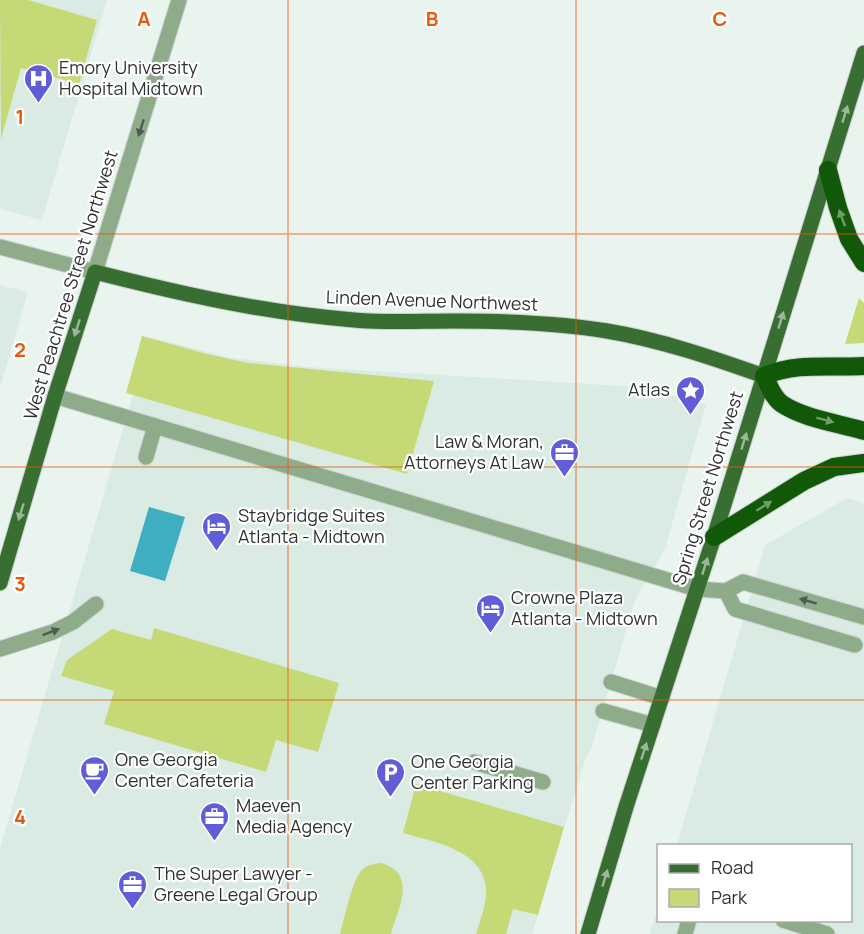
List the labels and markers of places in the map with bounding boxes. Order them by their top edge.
place label: Emory University Hospital Midtown [59,55,203,100]
hospital icon: Emory University Hospital Midtown [22,62,54,104]
place icon: Atlas [675,374,707,416]
place label: Atlas [628,377,670,401]
place label: Law & Moran, Attorneys At Law [404,429,544,474]
office icon: Law & Moran, Attorneys At Law [549,436,581,478]
place label: Staybridge Suites Atlanta - Midtown [238,503,385,548]
hotel icon: Staybridge Suites Atlanta - Midtown [201,510,233,552]
place label: Crowne Plaza Atlanta - Midtown [511,585,658,630]
hotel icon: Crowne Plaza Atlanta - Midtown [474,592,506,634]
place label: One Georgia Center Cafeteria [115,747,254,792]
place label: One Georgia Center Parking [411,749,534,794]
cafe icon: One Georgia Center Cafeteria [78,754,110,796]
parking icon: One Georgia Center Parking [374,756,406,798]
place label: Maeven Media Agency [236,793,353,838]
office icon: Maeven Media Agency [199,800,231,842]
place label: The Super Lawyer - Greene Legal Group [154,861,318,906]
office icon: The Super Lawyer - Greene Legal Group [117,868,149,910]

